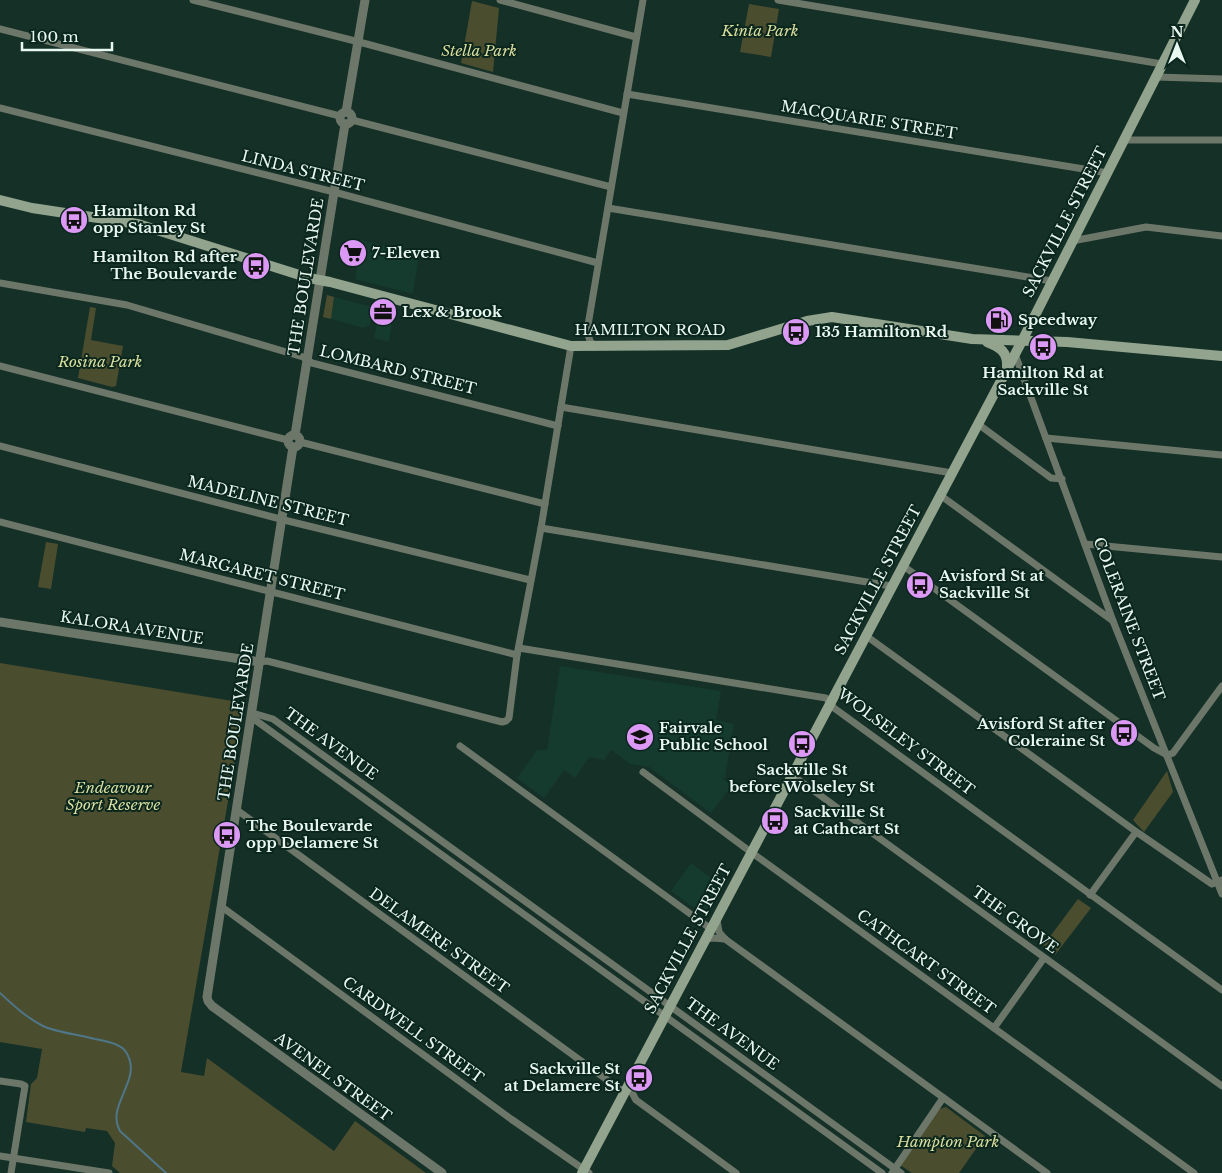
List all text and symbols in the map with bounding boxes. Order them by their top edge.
scale bar [22,20,112,52]
north arrow [1152,20,1202,70]
park label: Kinta Park [721,21,798,40]
text: N [1170,23,1184,41]
text: 100 m [30,27,79,46]
park label: Stella Park [441,41,517,60]
street label: MACQUARIE STREET [780,96,959,143]
street label: SACKVILLE STREET [1018,143,1111,300]
street label: LINDA STREET [240,146,367,195]
street label: THE BOULEVARDE [284,197,327,357]
place label: Hamilton Rd opp Stanley St [93,201,206,237]
bus stop icon: Hamilton Rd opp Stanley St [59,205,89,235]
supermarket icon: 7-Eleven [338,238,368,268]
place label: 7-Eleven [372,243,440,262]
place label: Hamilton Rd after The Boulevarde [93,247,238,283]
bus stop icon: Hamilton Rd after The Boulevarde [241,251,271,281]
office icon: Lex & Brook [368,297,398,327]
place label: Lex & Brook [402,302,503,321]
fuel station icon: Speedway [984,305,1014,335]
place label: Speedway [1018,310,1098,329]
bus stop icon: 135 Hamilton Rd [781,317,811,347]
street label: HAMILTON ROAD [574,320,726,339]
place label: 135 Hamilton Rd [815,322,948,341]
bus stop icon: Hamilton Rd at Sackville St [1028,332,1058,362]
street label: LOMBARD STREET [318,341,478,398]
park label: Rosina Park [57,352,142,371]
place label: Hamilton Rd at Sackville St [982,363,1104,399]
street label: MADELINE STREET [186,471,350,530]
street label: SACKVILLE STREET [830,502,925,658]
street label: COLERAINE STREET [1090,534,1169,703]
street label: MARGARET STREET [177,545,347,604]
place label: Avisford St at Sackville St [938,566,1044,602]
bus stop icon: Avisford St at Sackville St [905,570,935,600]
street label: KALORA AVENUE [59,607,205,648]
street label: THE BOULEVARDE [214,642,257,802]
street label: WOLSELEY STREET [833,683,978,799]
street label: THE AVENUE [281,703,382,784]
place label: Avisford St after Coleraine St [976,714,1106,750]
place label: Fairvale Public School [659,718,769,754]
bus stop icon: Avisford St after Coleraine St [1109,718,1139,748]
school or university icon: Fairvale Public School [625,722,655,752]
bus stop icon: Sackville St before Wolseley St [787,729,817,759]
place label: Sackville St before Wolseley St [728,760,875,796]
park label: Endeavour Sport Reserve [66,778,160,814]
place label: Sackville St at Cathcart St [794,802,900,838]
bus stop icon: Sackville St at Cathcart St [760,806,790,836]
place label: The Boulevarde opp Delamere St [246,816,379,852]
bus stop icon: The Boulevarde opp Delamere St [212,820,242,850]
street label: SACKVILLE STREET [640,861,735,1017]
street label: THE GROVE [968,882,1062,957]
street label: DELAMERE STREET [366,884,513,998]
street label: CATHCART STREET [853,905,999,1018]
street label: CARDWELL STREET [339,972,488,1087]
street label: THE AVENUE [682,993,783,1074]
street label: AVENEL STREET [270,1027,395,1125]
place label: Sackville St at Delamere St [504,1059,620,1095]
bus stop icon: Sackville St at Delamere St [624,1063,654,1093]
park label: Hampton Park [896,1132,999,1151]

